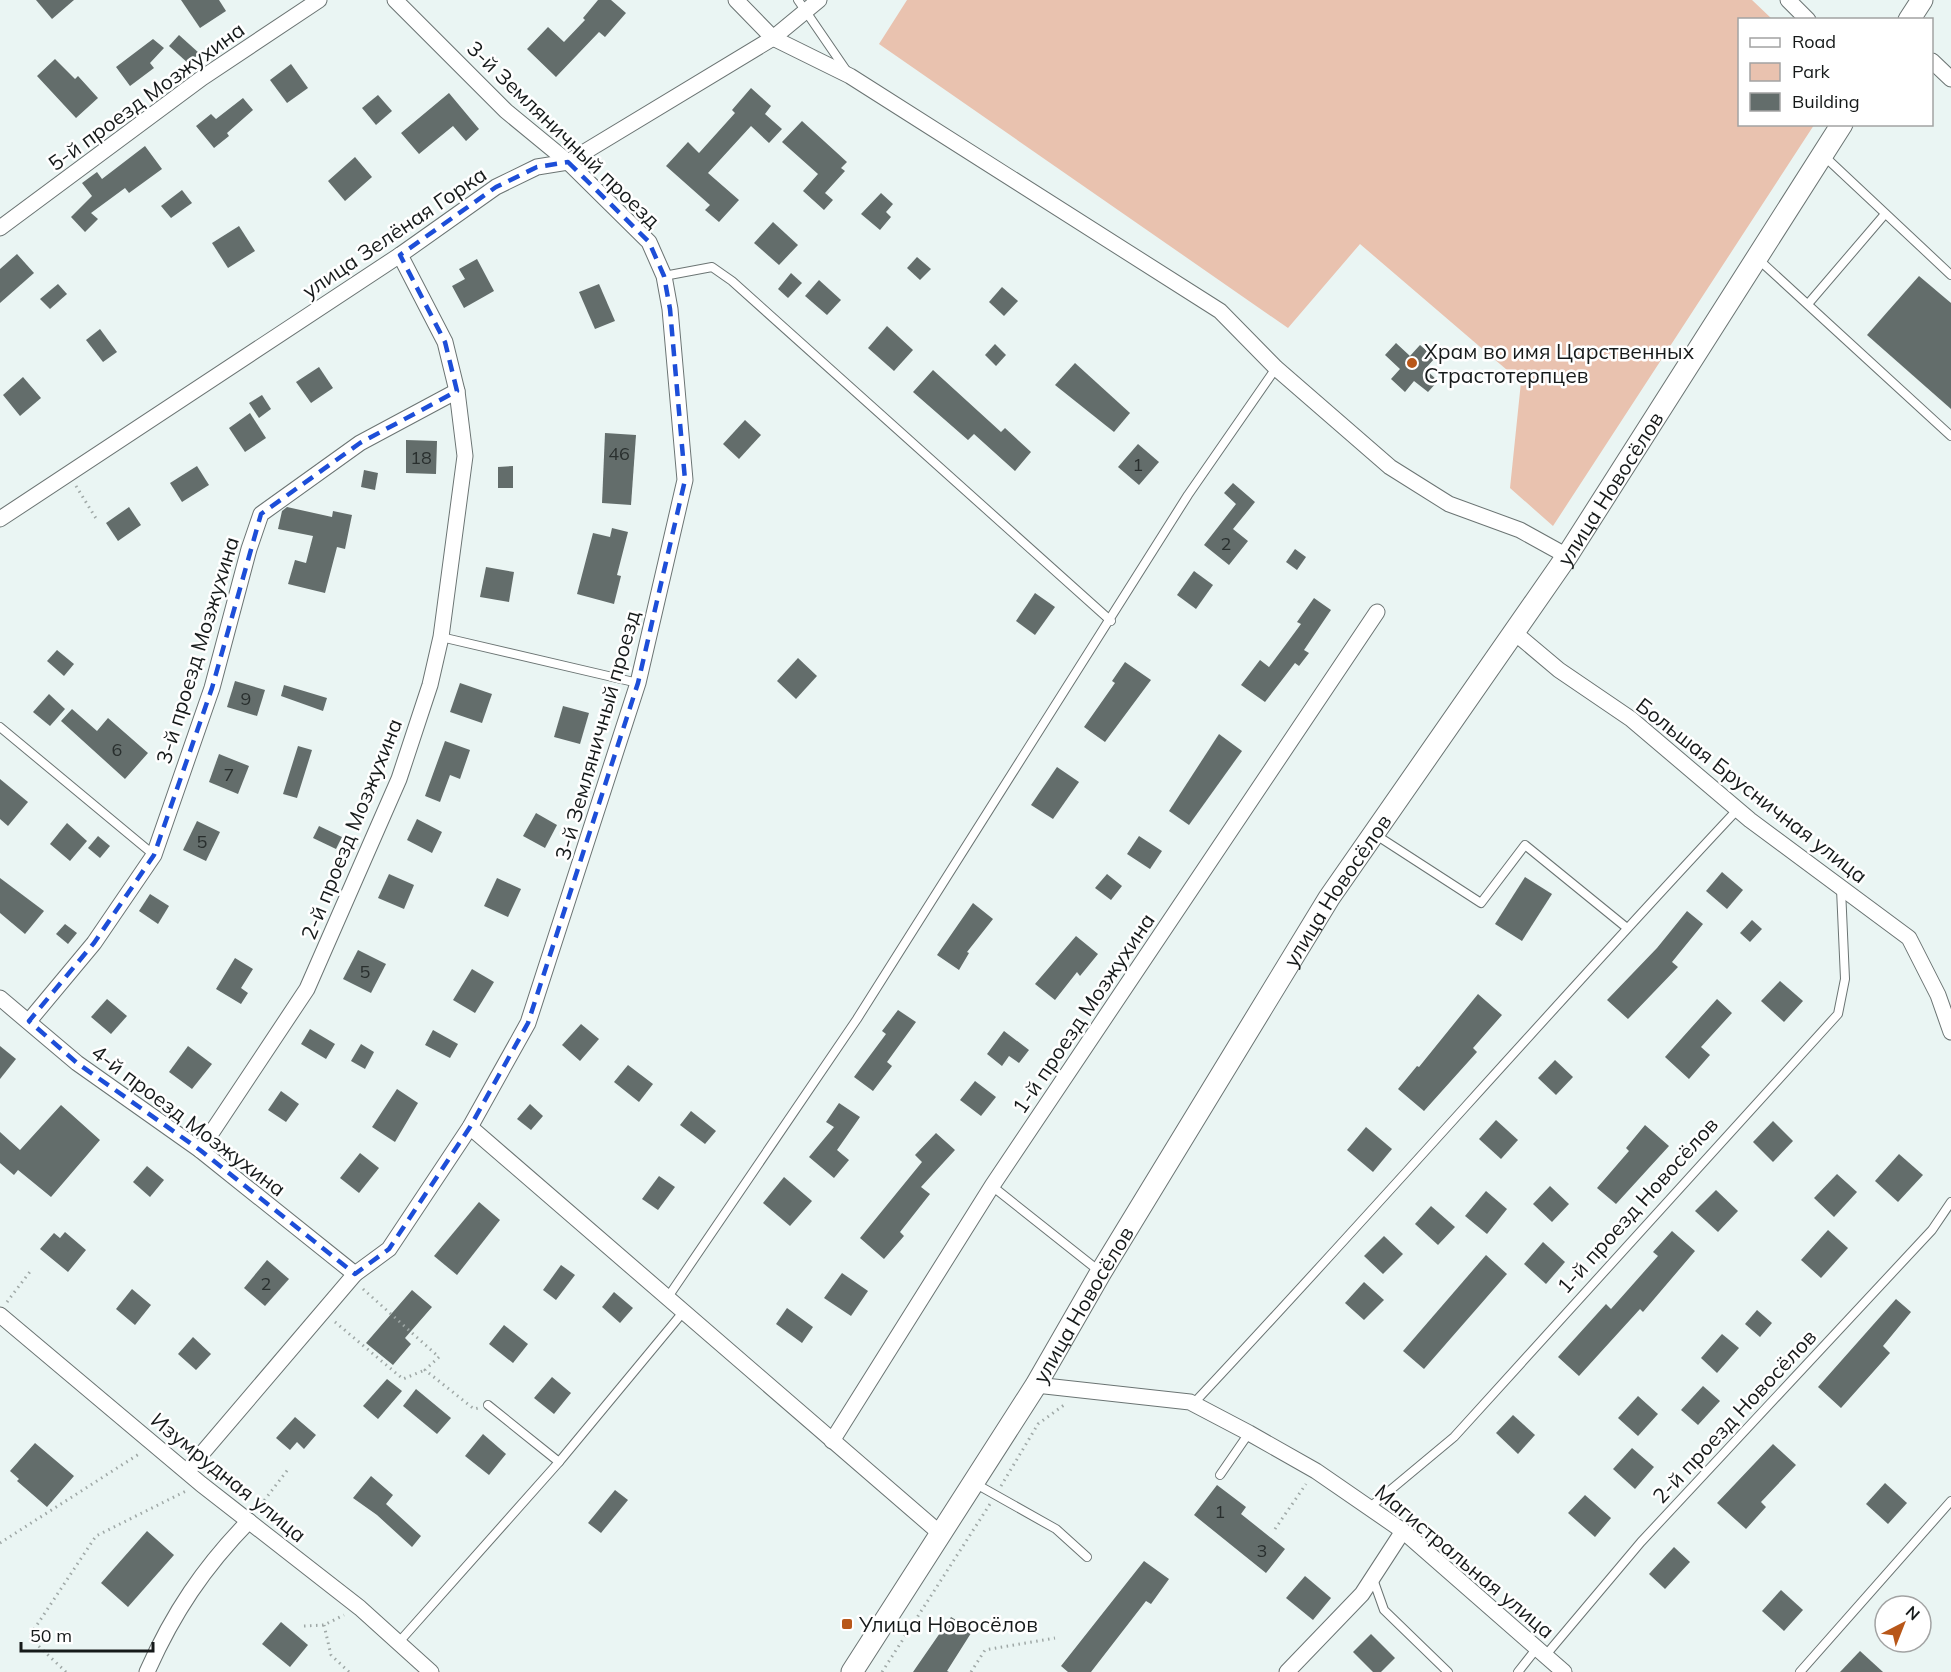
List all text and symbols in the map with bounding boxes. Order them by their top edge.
street label: 5-й проезд Мозжухина [43,16,249,176]
legend [1738,18,1933,126]
text: Road [1792,30,1836,53]
street label: 3-й Земляничный проезд [462,35,666,233]
text: Park [1792,60,1831,83]
text: Building [1792,90,1860,113]
street label: улица Зелёная Горка [297,161,491,303]
place label: Храм во имя Царственных Страстотерпцев [1424,338,1695,388]
marker: Храм во имя Царственных Страстотерпцев [1405,356,1419,370]
street label: улица Новосёлов [1551,407,1669,571]
house number: 46 [608,442,630,465]
house number: 18 [410,446,432,469]
house number: 1 [1133,453,1143,476]
house number: 2 [1221,532,1231,555]
street label: 3-й проезд Мозжухина [150,533,244,767]
street label: 3-й Земляничный проезд [549,607,645,863]
house number: 9 [241,687,251,710]
street label: Большая Брусничная улица [1631,692,1873,888]
street label: 2-й проезд Мозжухина [295,715,407,943]
house number: 6 [112,738,122,761]
house number: 7 [224,763,234,786]
street label: улица Новосёлов [1277,809,1396,971]
house number: 5 [197,830,208,853]
street label: 1-й проезд Мозжухина [1006,908,1160,1118]
house number: 5 [360,960,371,983]
street label: 4-й проезд Мозжухина [87,1039,291,1201]
street label: 1-й проезд Новосёлов [1551,1111,1723,1299]
street label: улица Новосёлов [1027,1221,1139,1388]
house number: 2 [261,1272,271,1295]
street label: 2-й проезд Новосёлов [1647,1324,1821,1508]
street label: Изумрудная улица [146,1406,312,1548]
street label: Магистральная улица [1370,1478,1560,1644]
house number: 1 [1215,1500,1225,1523]
house number: 3 [1257,1539,1267,1562]
north arrow [1873,1594,1933,1654]
text: N [1902,1601,1924,1624]
place label: Улица Новосёлов [858,1611,1038,1637]
scale bar [21,1615,153,1653]
marker: Улица Новосёлов [840,1617,854,1631]
text: 50 m [30,1624,72,1647]

